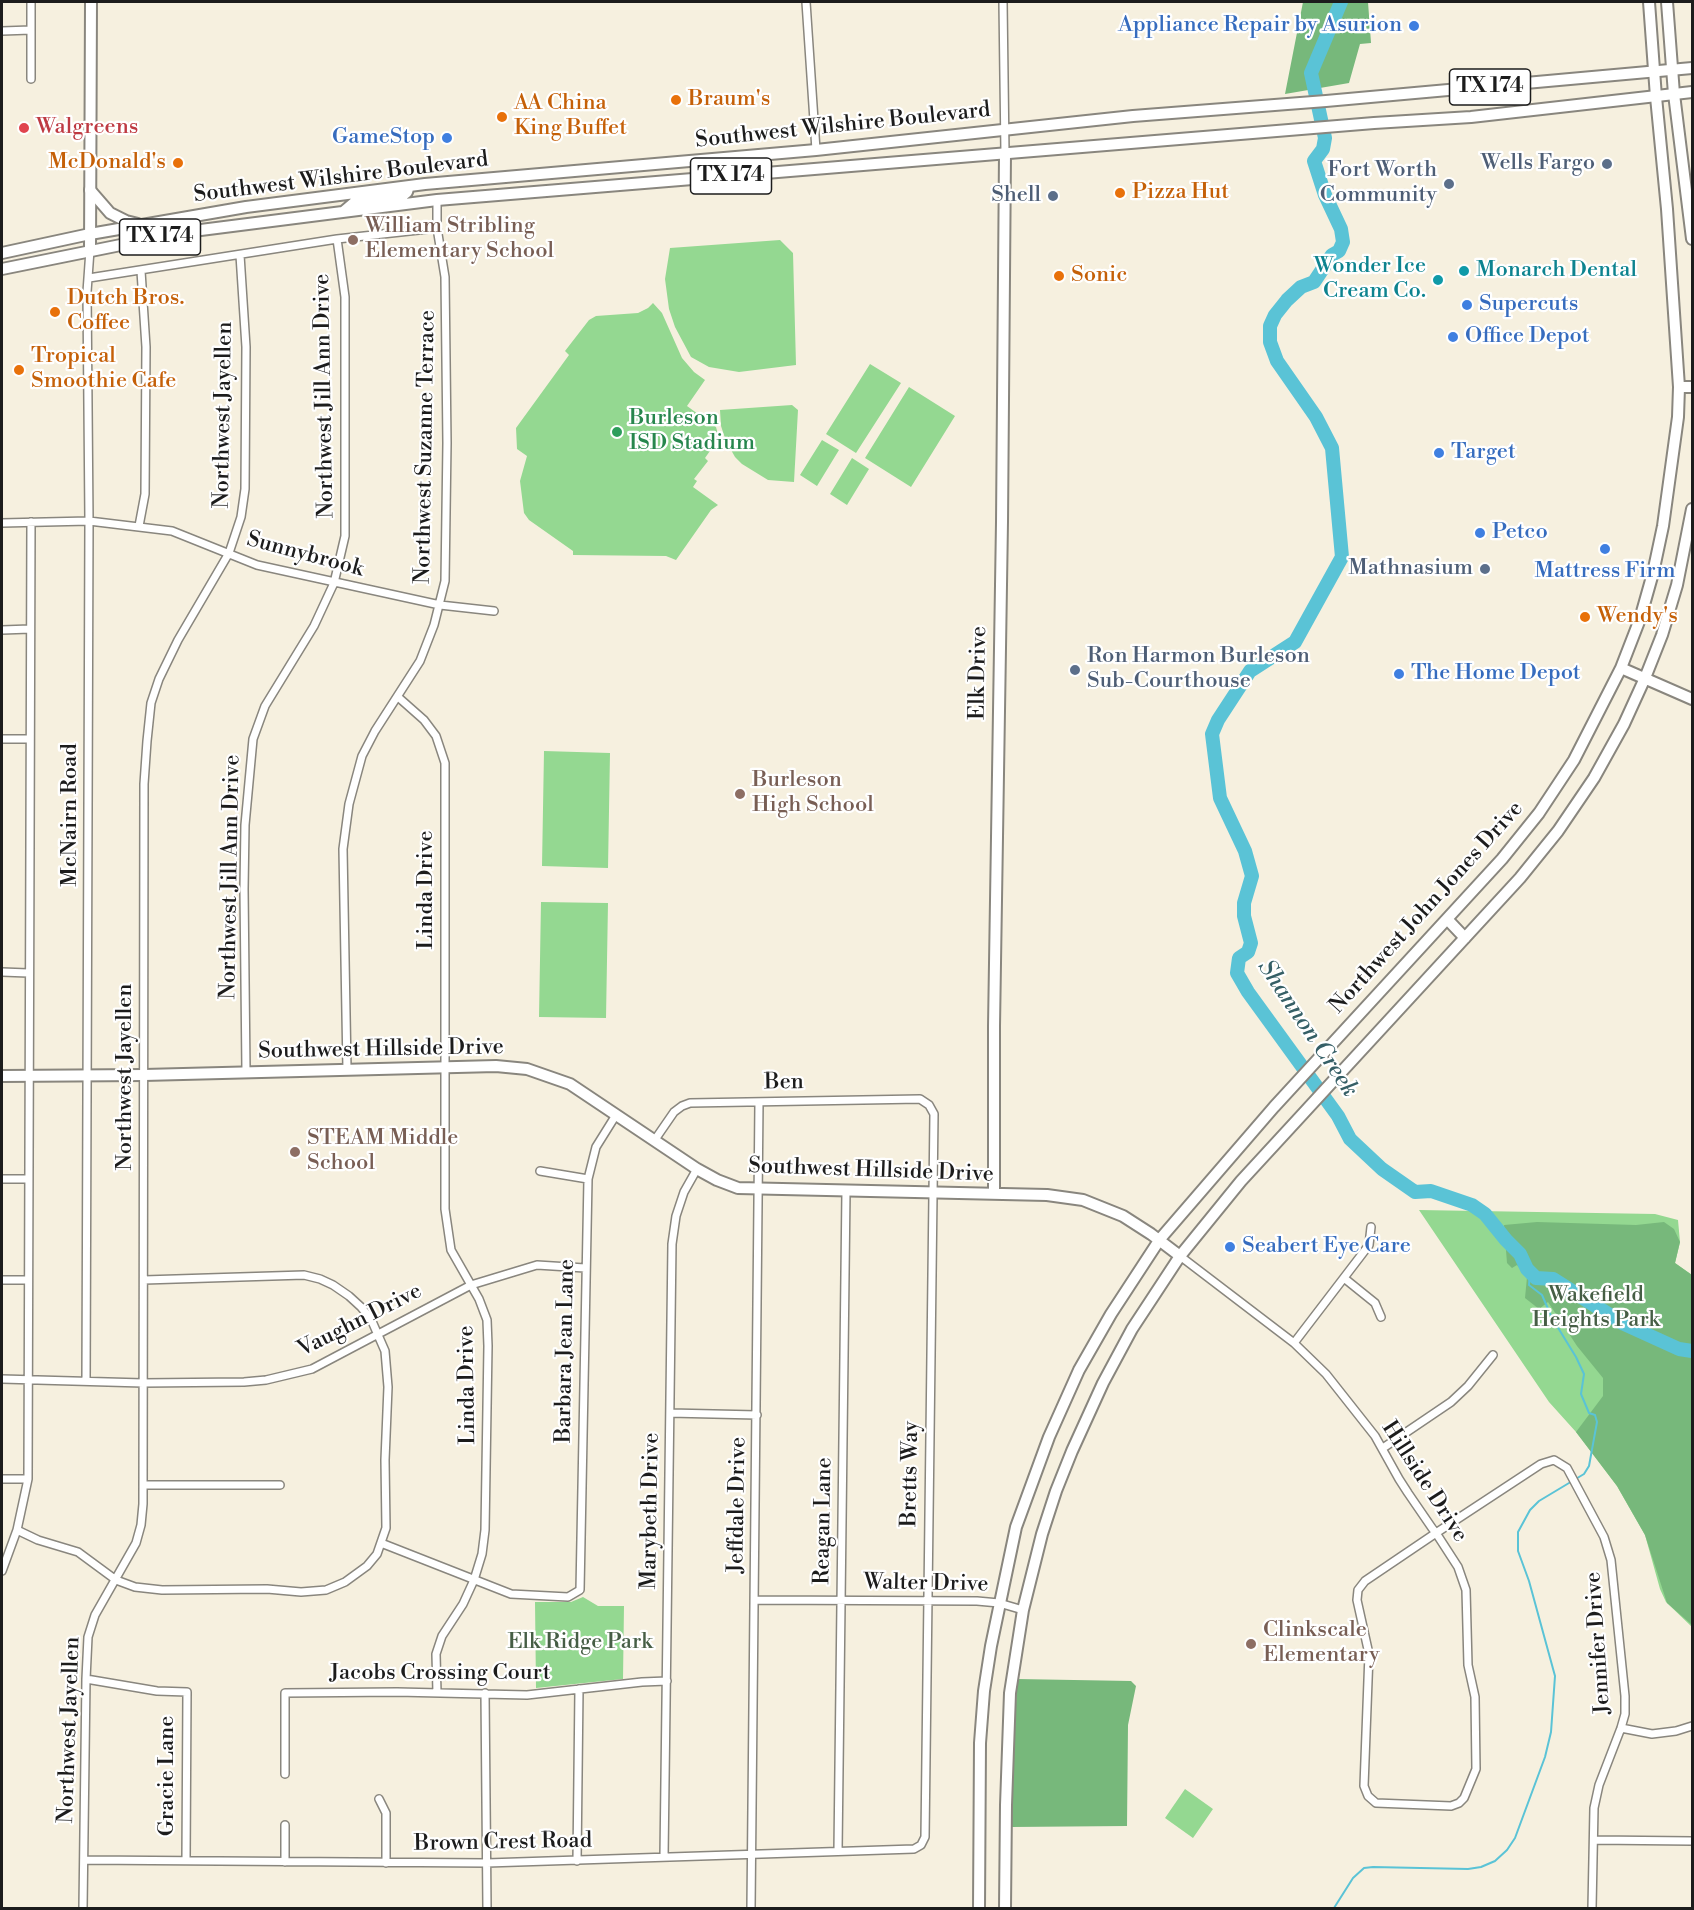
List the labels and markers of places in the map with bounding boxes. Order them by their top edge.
place label: Appliance Repair by Asurion [1118,13,1402,39]
marker: Appliance Repair by Asurion [1407,19,1421,33]
place label: Braum's [688,87,770,113]
place label: AA China King Buffet [514,91,627,142]
marker: Braum's [669,93,683,107]
marker: AA China King Buffet [495,110,509,124]
place label: Walgreens [36,115,138,141]
marker: Walgreens [17,121,31,135]
place label: GameStop [332,125,435,151]
marker: GameStop [440,131,454,145]
place label: McDonald's [48,150,166,176]
place label: Wells Fargo [1481,151,1595,177]
marker: McDonald's [171,156,185,170]
marker: Wells Fargo [1600,157,1614,171]
place label: Fort Worth Community [1320,158,1437,210]
marker: Fort Worth Community [1442,177,1456,191]
place label: Pizza Hut [1132,180,1229,206]
place label: Shell [991,183,1041,209]
marker: Pizza Hut [1113,186,1127,200]
marker: Shell [1046,189,1060,203]
place label: William Stribling Elementary School [365,214,554,266]
marker: William Stribling Elementary School [346,233,360,247]
place label: Wonder Ice Cream Co. [1314,254,1426,306]
place label: Monarch Dental [1476,258,1637,284]
place label: Sonic [1071,263,1127,289]
marker: Monarch Dental [1457,264,1471,278]
marker: Sonic [1052,269,1066,283]
marker: Wonder Ice Cream Co. [1431,273,1445,287]
place label: Dutch Bros. Coffee [67,286,184,338]
place label: Supercuts [1479,292,1578,318]
marker: Supercuts [1460,298,1474,312]
marker: Dutch Bros. Coffee [48,305,62,319]
place label: Office Depot [1465,324,1590,350]
marker: Office Depot [1446,330,1460,344]
place label: Tropical Smoothie Cafe [31,344,176,396]
marker: Tropical Smoothie Cafe [12,363,26,377]
place label: Burleson ISD Stadium [629,406,755,458]
marker: Burleson ISD Stadium [610,425,624,439]
place label: Target [1451,440,1516,466]
marker: Target [1432,446,1446,460]
place label: Petco [1492,520,1548,546]
marker: Petco [1473,526,1487,540]
marker: Mattress Firm [1598,542,1612,556]
place label: Mathnasium [1348,556,1473,582]
place label: Mattress Firm [1534,559,1676,585]
marker: Mathnasium [1478,562,1492,576]
place label: Wendy's [1597,604,1678,630]
marker: Wendy's [1578,610,1592,624]
place label: Ron Harmon Burleson Sub-Courthouse [1087,644,1310,696]
place label: The Home Depot [1411,661,1581,687]
marker: Ron Harmon Burleson Sub-Courthouse [1068,663,1082,677]
marker: The Home Depot [1392,667,1406,681]
place label: Burleson High School [752,768,874,819]
marker: Burleson High School [733,787,747,801]
place label: STEAM Middle School [307,1126,458,1178]
marker: STEAM Middle School [288,1145,302,1159]
place label: Seabert Eye Care [1242,1234,1411,1260]
marker: Seabert Eye Care [1223,1240,1237,1254]
place label: Clinkscale Elementary [1263,1618,1380,1670]
marker: Clinkscale Elementary [1244,1637,1258,1651]

